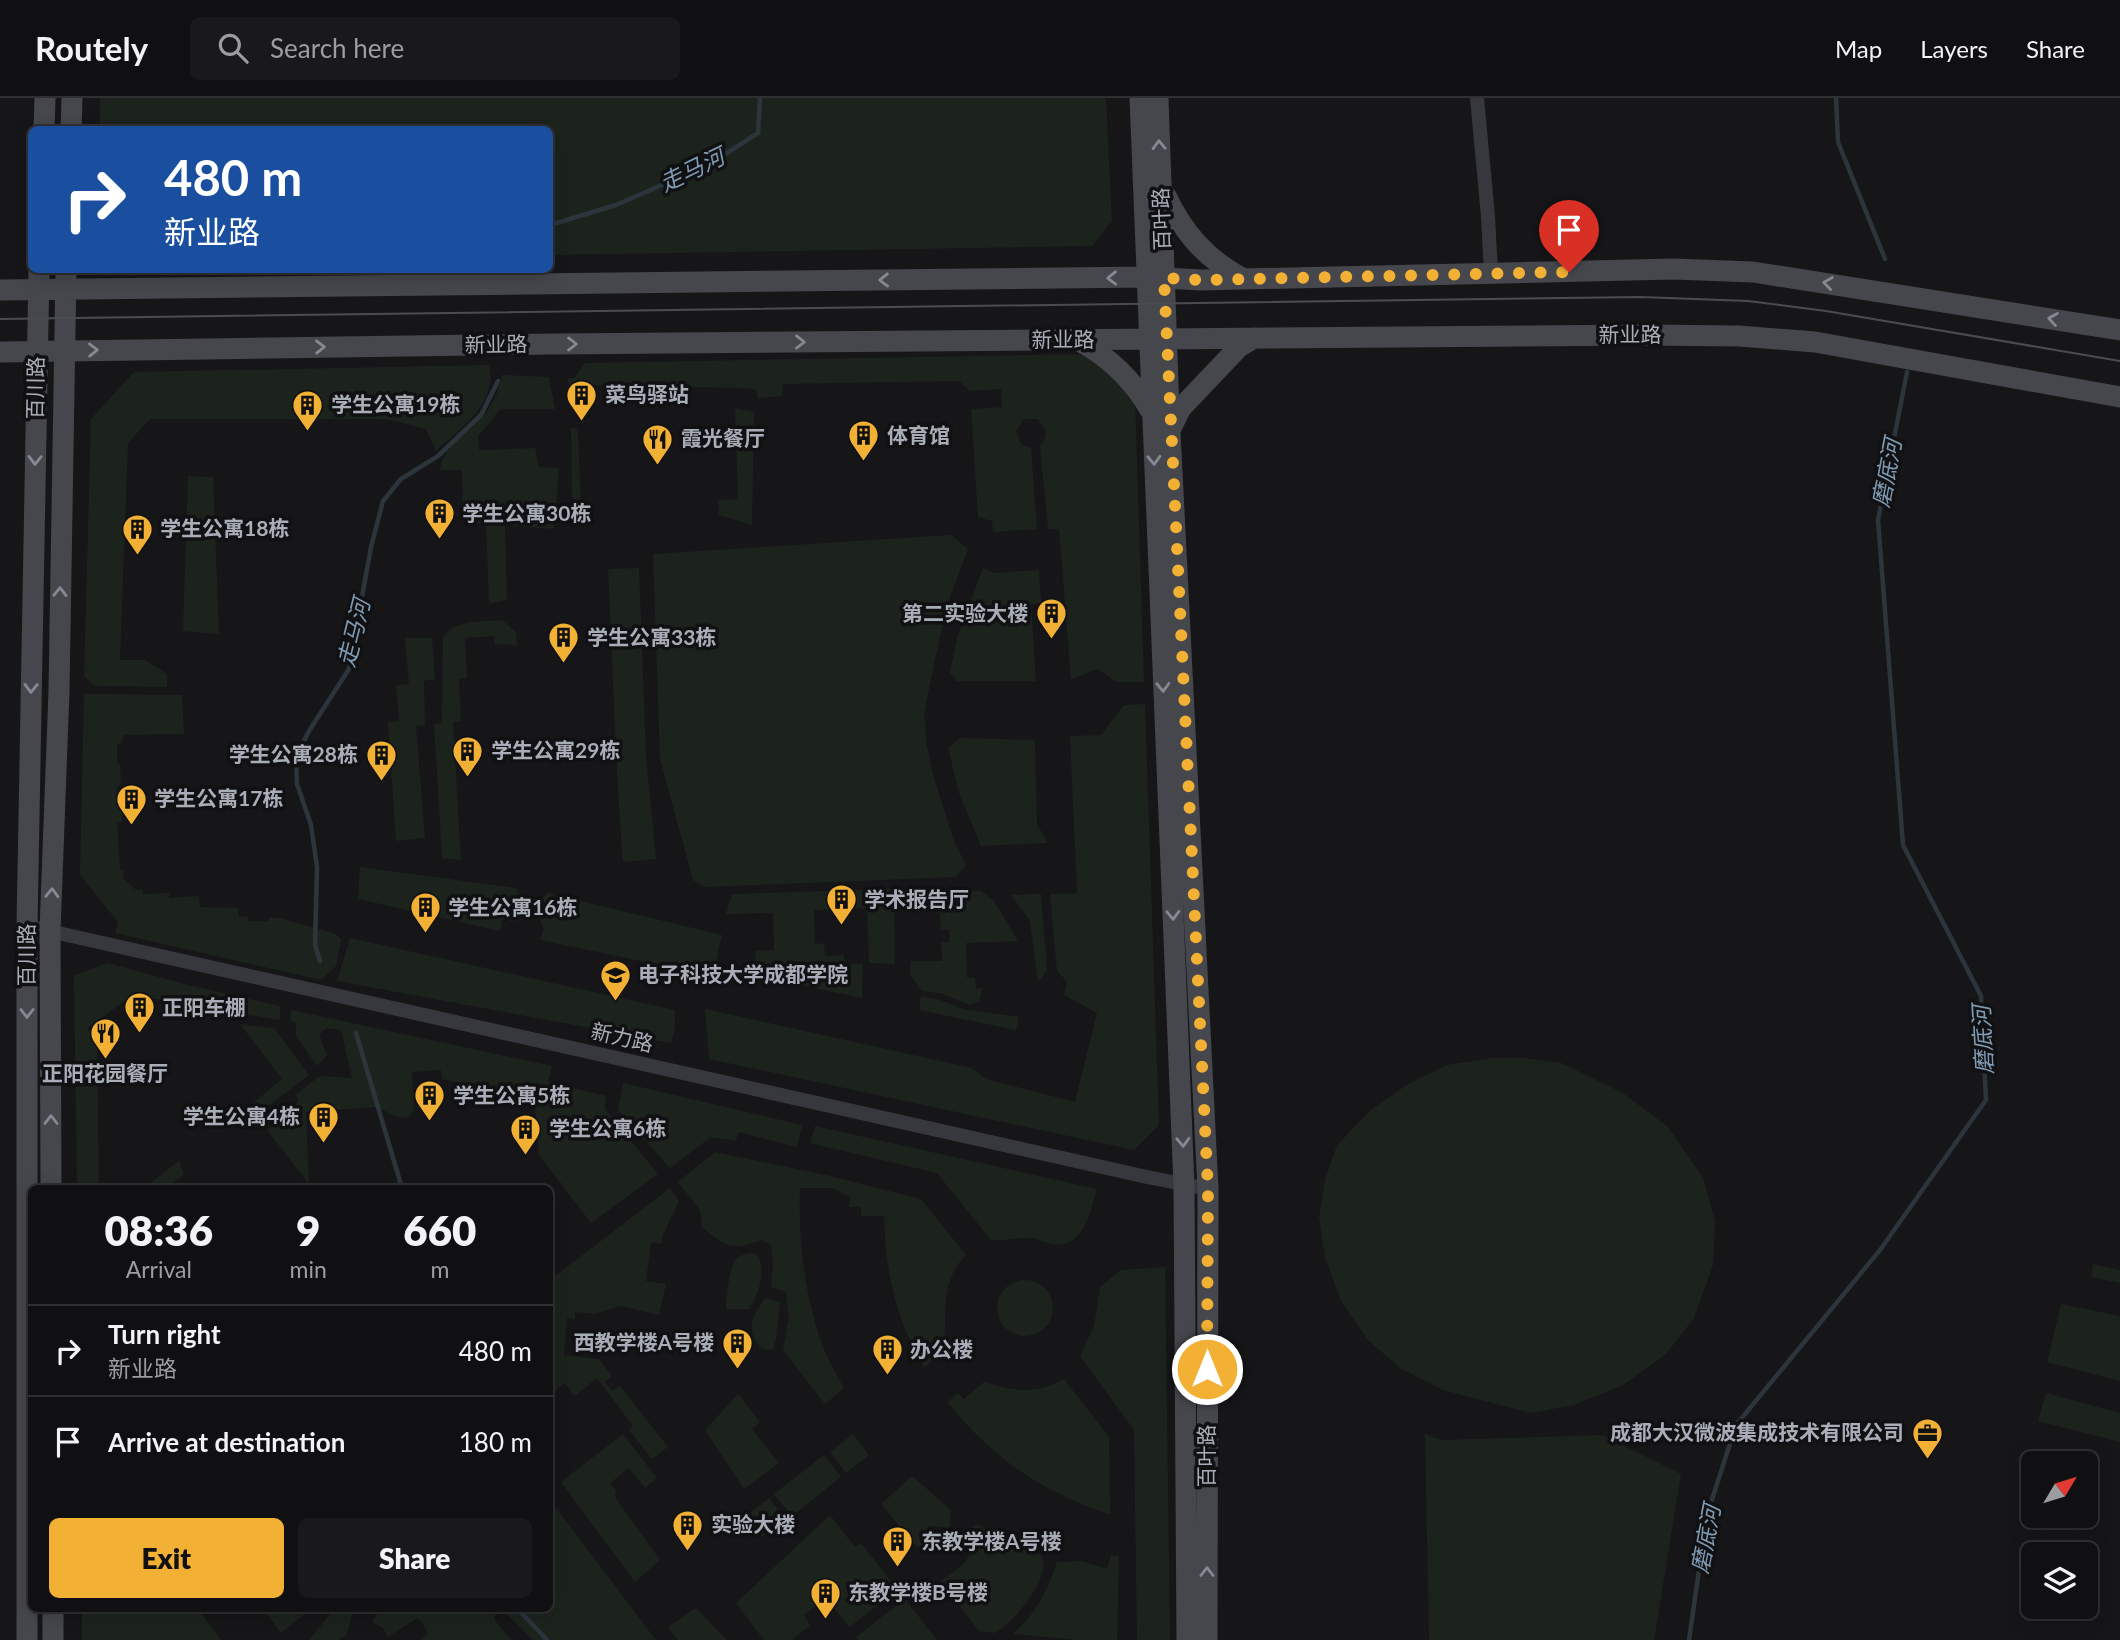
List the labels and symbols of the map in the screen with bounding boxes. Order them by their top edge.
one-way arrow [1152,139,1167,150]
water label: 走马河 [654,140,732,197]
street label: 百叶路 [1147,187,1174,251]
pin [1539,200,1599,272]
one-way arrow [1106,270,1116,286]
one-way arrow [878,272,889,288]
one-way arrow [1822,276,1834,291]
one-way arrow [2047,312,2059,327]
street label: 新业路 [1599,321,1662,346]
street label: 新业路 [1032,326,1095,351]
street label: 新业路 [464,330,528,357]
one-way arrow [795,334,805,350]
one-way arrow [567,336,578,352]
one-way arrow [315,339,326,355]
one-way arrow [88,342,98,358]
street label: 百川路 [21,356,48,420]
building icon: 菜鸟驿站 [565,378,599,422]
place label: 菜鸟驿站 [605,381,689,406]
building icon: 学生公寓19栋 [291,388,325,432]
place label: 学生公寓19栋 [331,391,460,416]
building icon: 体育馆 [847,419,881,463]
restaurant icon: 霞光餐厅 [641,422,675,466]
place label: 体育馆 [887,422,950,447]
place label: 霞光餐厅 [681,425,765,450]
water label: 磨底河 [1866,432,1907,509]
one-way arrow [27,455,42,466]
one-way arrow [1146,455,1161,466]
building icon: 学生公寓30栋 [422,497,456,541]
place label: 学生公寓30栋 [462,500,591,525]
building icon: 学生公寓18栋 [120,512,154,556]
place label: 学生公寓18栋 [160,515,289,540]
one-way arrow [53,586,68,597]
water label: 走马河 [331,592,376,670]
building icon: 第二实验大楼 [1034,597,1068,641]
place label: 第二实验大楼 [902,600,1028,625]
building icon: 学生公寓33栋 [547,621,581,665]
place label: 学生公寓33栋 [587,624,716,649]
one-way arrow [1156,682,1171,693]
one-way arrow [23,683,39,693]
building icon: 学生公寓29栋 [451,734,485,778]
place label: 学生公寓29栋 [491,737,620,762]
building icon: 学生公寓28栋 [364,738,398,782]
place label: 学生公寓28栋 [229,741,358,766]
building icon: 学生公寓17栋 [114,782,148,826]
place label: 学生公寓17栋 [154,785,283,810]
building icon: 学术报告厅 [824,883,858,927]
place label: 学术报告厅 [864,886,969,911]
one-way arrow [44,887,59,898]
building icon: 学生公寓16栋 [408,891,442,935]
place label: 学生公寓16栋 [448,894,577,919]
one-way arrow [1165,909,1180,920]
street label: 百川路 [13,924,38,987]
school or university icon: 电子科技大学成都学院 [598,958,632,1002]
place label: 电子科技大学成都学院 [638,961,848,986]
building icon: 正阳车棚 [122,991,156,1035]
place label: 正阳车棚 [162,994,246,1019]
water label: 磨底河 [1966,1001,1998,1075]
one-way arrow [19,1008,35,1019]
restaurant icon: 正阳花园餐厅 [88,1017,122,1061]
street label: 新力路 [589,1017,656,1056]
place label: 正阳花园餐厅 [42,1060,168,1085]
building icon: 学生公寓5栋 [413,1079,447,1123]
place label: 学生公寓5栋 [453,1082,570,1107]
building icon: 学生公寓4栋 [306,1100,340,1144]
place label: 学生公寓4栋 [183,1103,300,1128]
building icon: 学生公寓6栋 [509,1112,543,1156]
one-way arrow [43,1114,59,1125]
place label: 学生公寓6栋 [549,1115,666,1140]
one-way arrow [1175,1137,1190,1148]
building icon: 西教学楼A号楼 [720,1326,754,1370]
place label: 西教学楼A号楼 [573,1329,714,1354]
position arrow [1170,1332,1244,1406]
building icon: 办公楼 [870,1333,904,1377]
place label: 办公楼 [910,1336,973,1361]
office icon: 成都大汉微波集成技术有限公司 [1910,1416,1944,1460]
place label: 成都大汉微波集成技术有限公司 [1610,1419,1904,1444]
street label: 百叶路 [1193,1425,1218,1488]
north arrow [2021,1451,2098,1528]
water label: 磨底河 [1685,1498,1726,1575]
building icon: 实验大楼 [671,1508,705,1552]
place label: 实验大楼 [711,1511,795,1536]
building icon: 东教学楼A号楼 [881,1525,915,1569]
place label: 东教学楼A号楼 [921,1528,1062,1553]
one-way arrow [1199,1566,1215,1577]
building icon: 东教学楼B号楼 [808,1576,842,1620]
place label: 东教学楼B号楼 [848,1579,988,1604]

